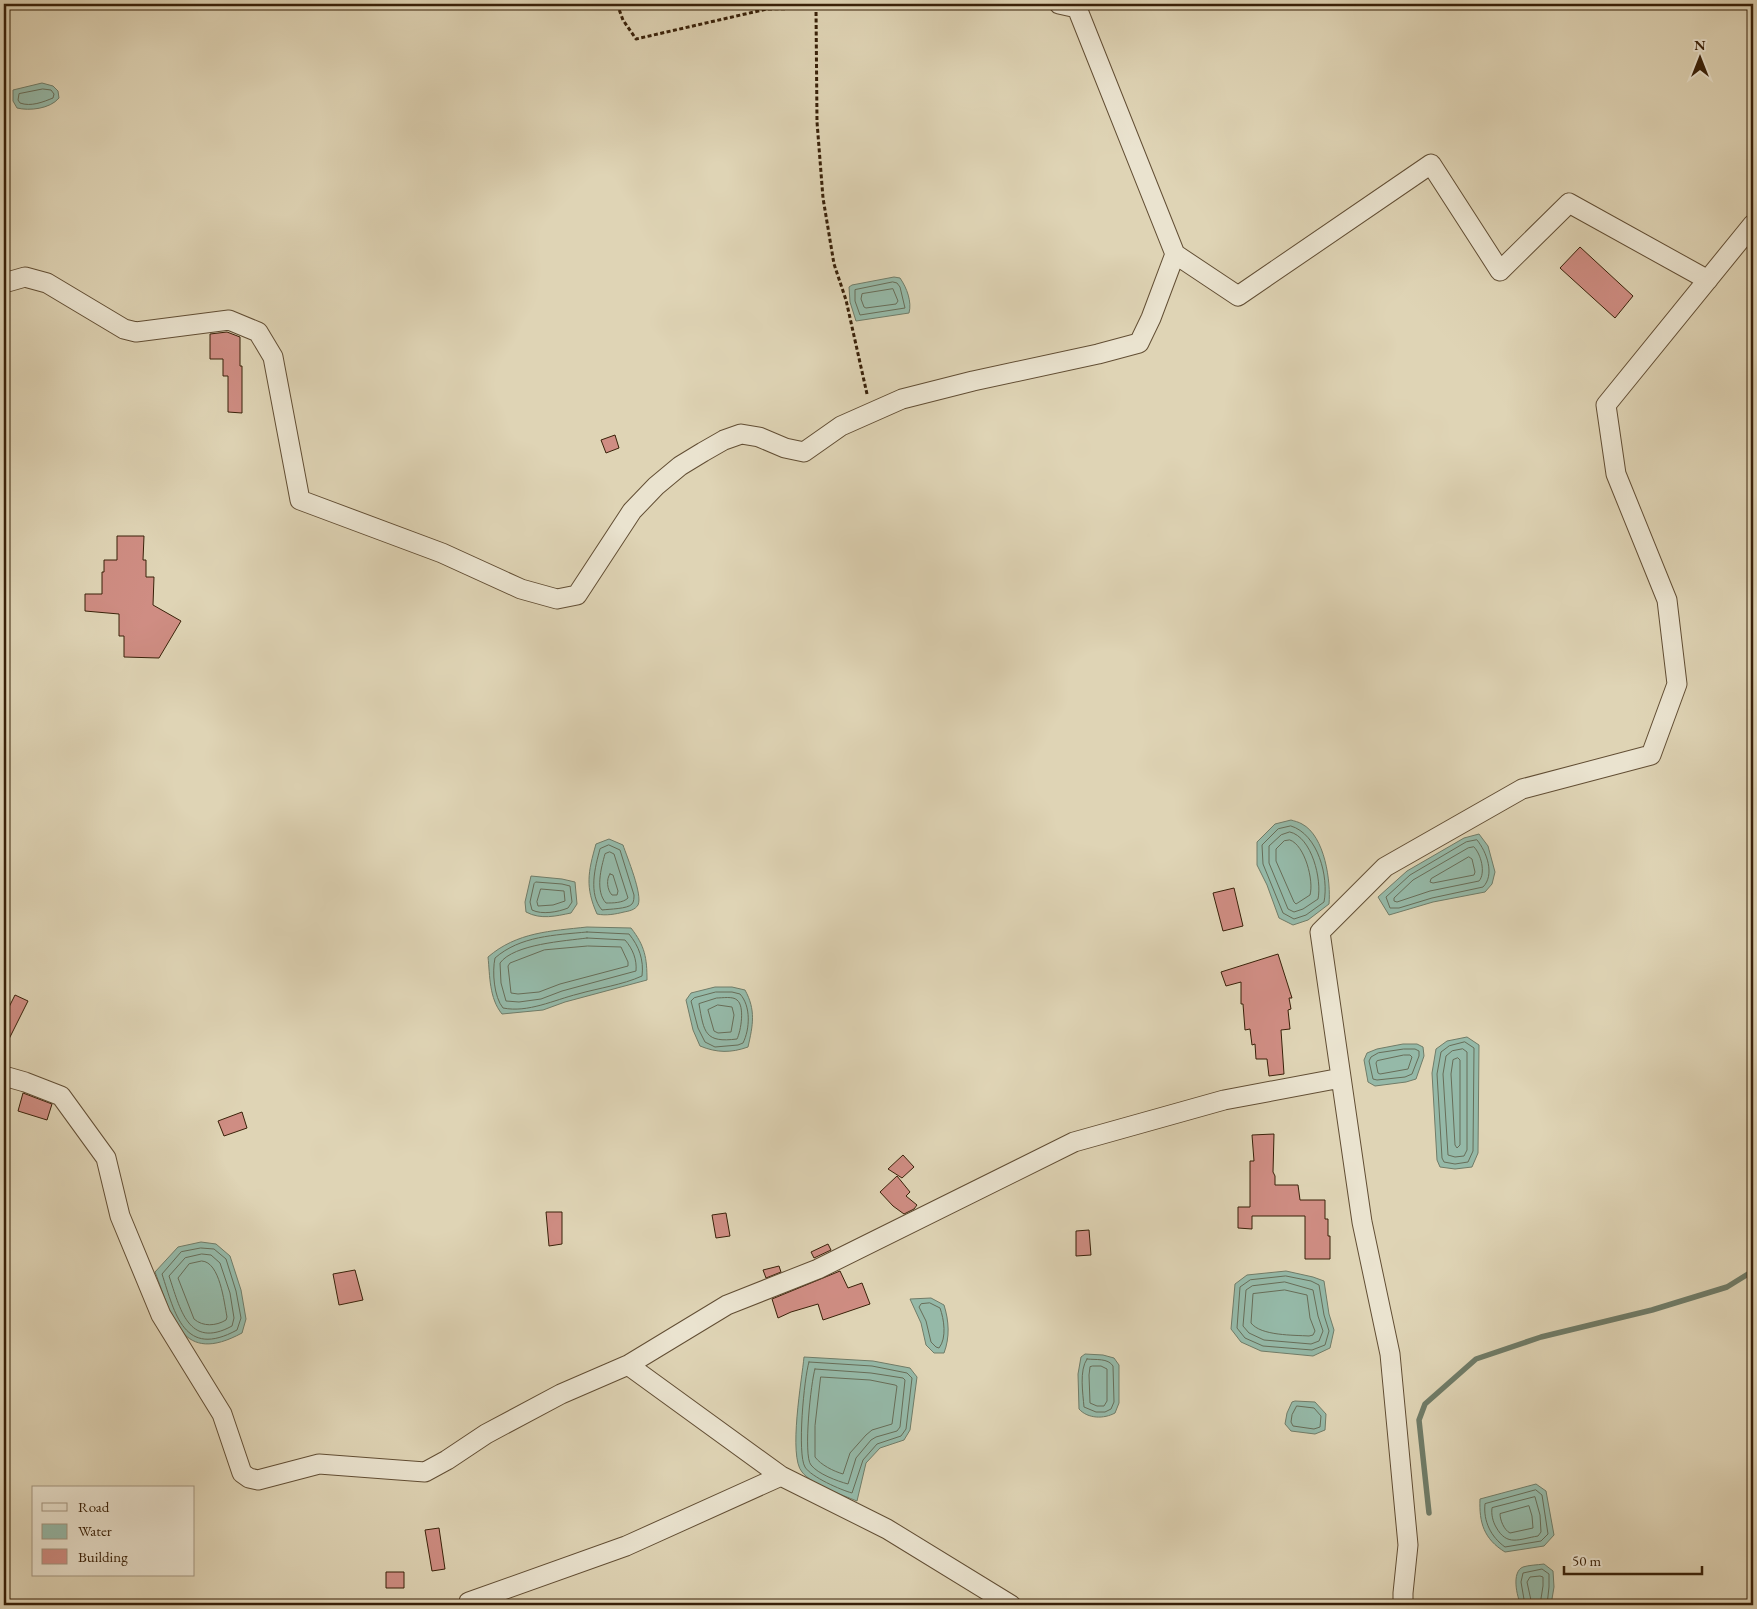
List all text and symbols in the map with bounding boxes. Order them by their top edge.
north arrow [1674,32,1724,82]
text: N [1694,36,1706,54]
legend [32,1486,195,1576]
text: Road [78,1497,110,1516]
text: Water [78,1521,112,1540]
scale bar [1564,1544,1702,1576]
text: Building [78,1547,128,1566]
text: 50 m [1572,1551,1601,1570]

